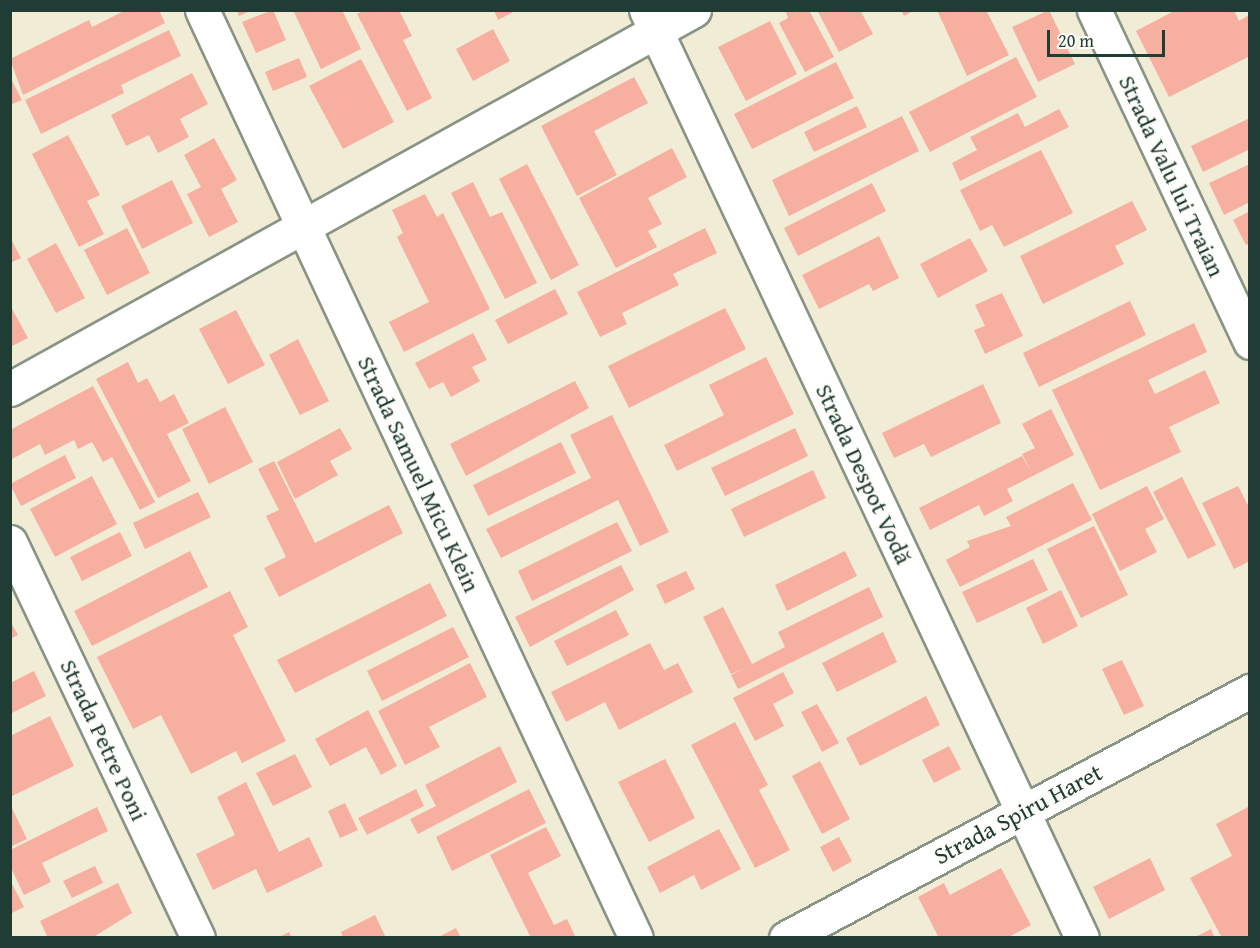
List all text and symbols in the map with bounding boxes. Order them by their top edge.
scale bar [1050,18,1168,56]
text: 20 m [1058,27,1094,54]
street label: Strada Valu lui Traian [1113,71,1231,281]
street label: Strada Samuel Micu Klein [352,351,486,597]
street label: Strada Despot Vodă [810,379,918,569]
street label: Strada Petre Poni [54,655,154,825]
street label: Strada Spiru Haret [929,757,1107,871]

